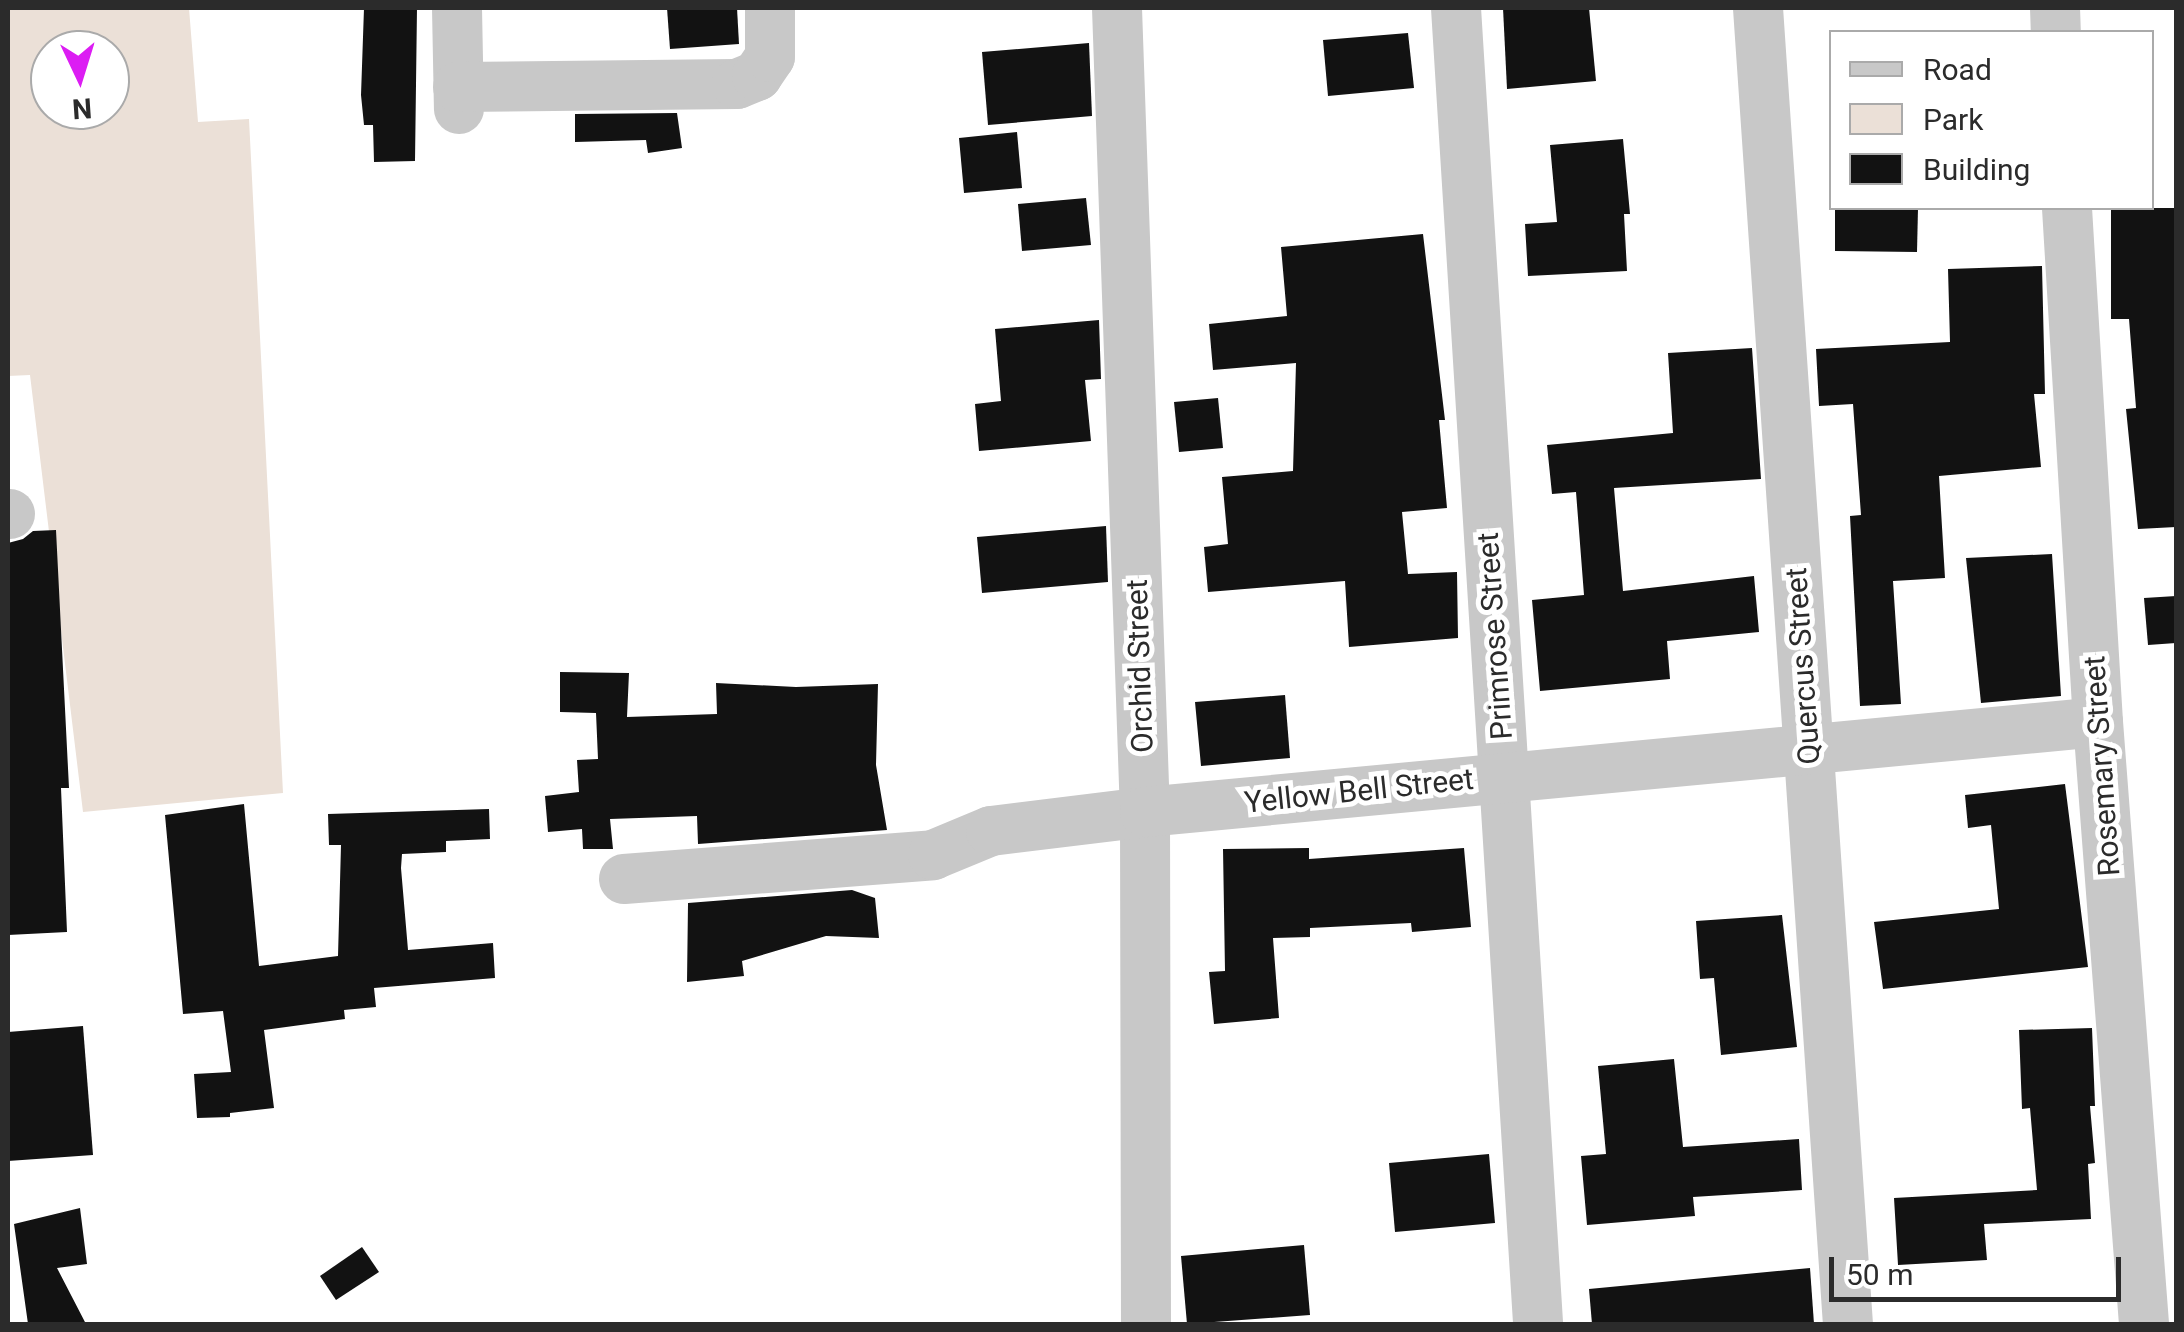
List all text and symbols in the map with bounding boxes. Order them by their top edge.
north arrow [30,30,130,130]
legend [1829,30,2154,210]
text: Road [1923,52,1992,87]
text: N [71,91,93,126]
text: Park [1923,102,1983,137]
text: Building [1923,152,2030,187]
street label: Primrose Street [1470,531,1520,741]
street label: Quercus Street [1778,566,1828,766]
street label: Orchid Street [1119,579,1161,753]
street label: Rosemary Street [2076,655,2128,877]
street label: Yellow Bell Street [1243,761,1475,821]
scale bar [1834,1237,2126,1299]
text: 50 m [1846,1257,1913,1292]

